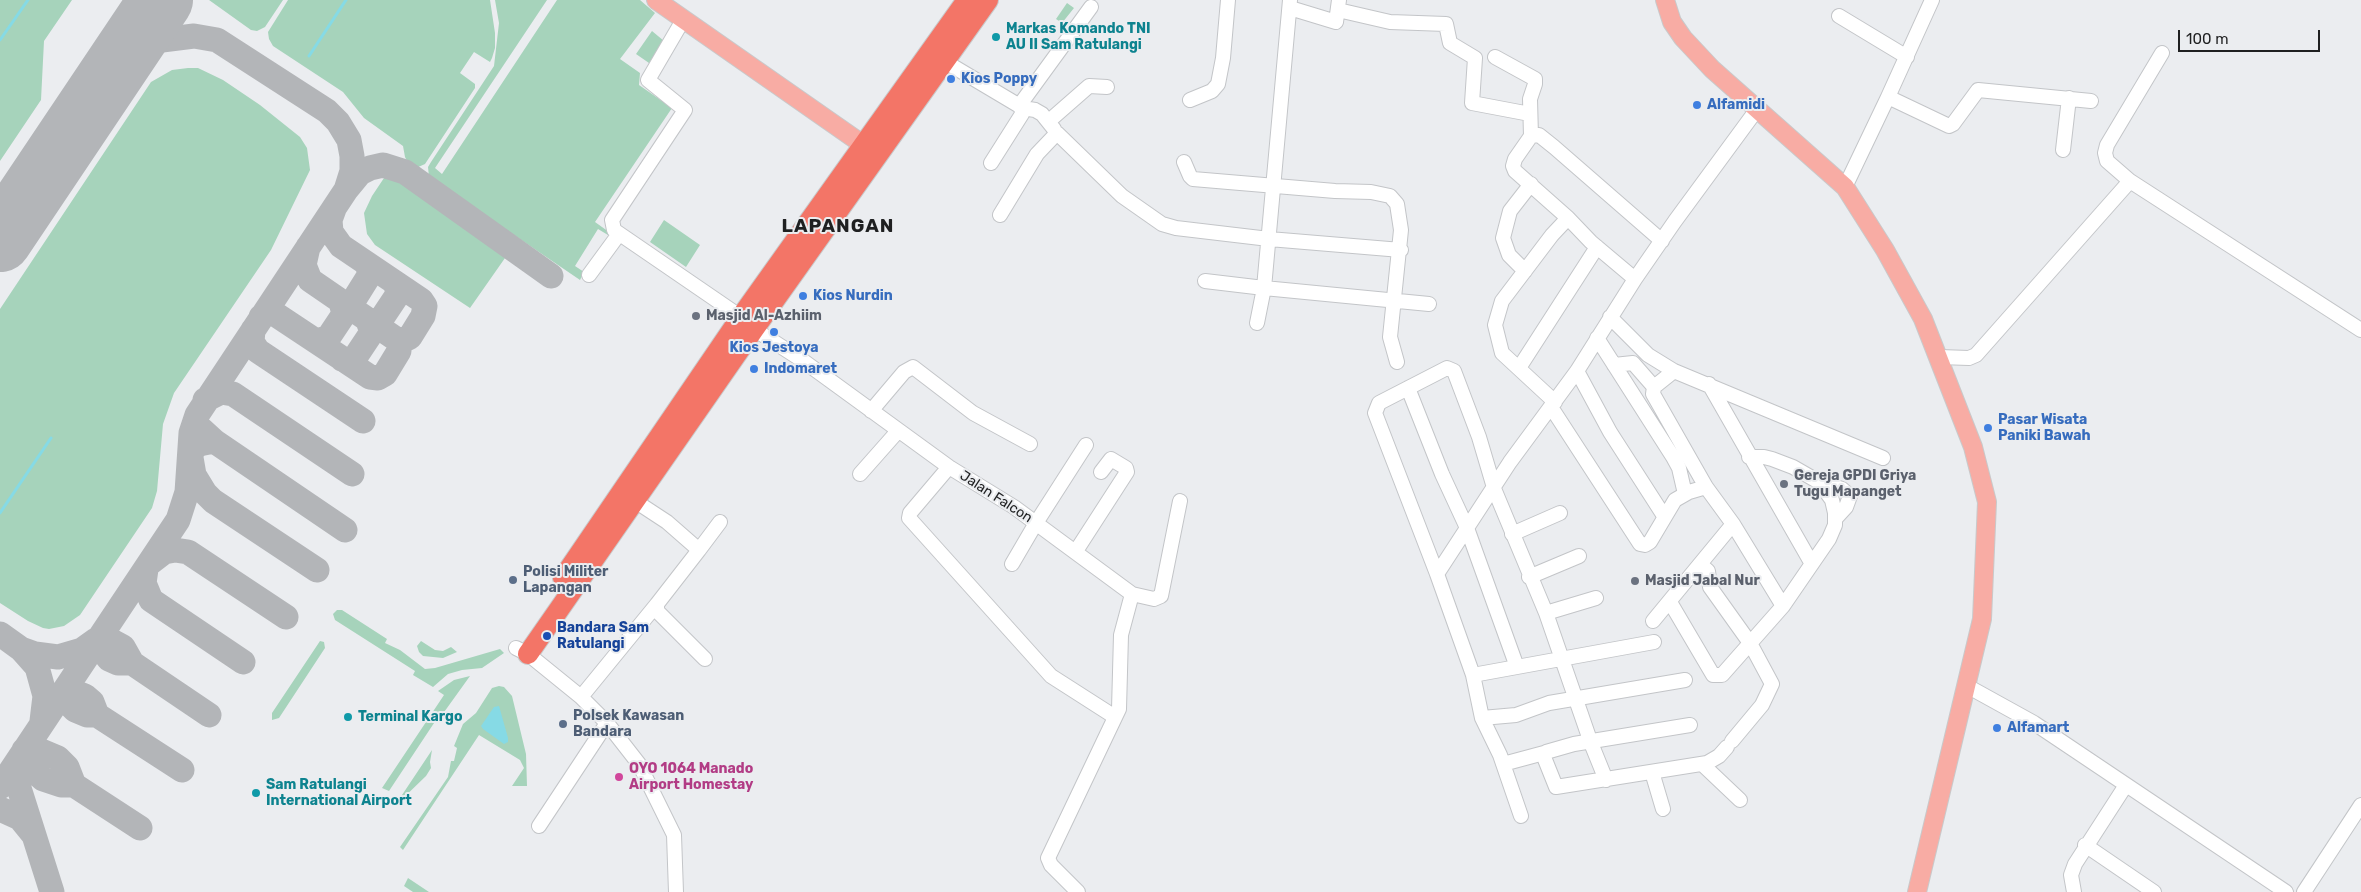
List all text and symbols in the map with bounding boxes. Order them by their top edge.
scale bar [2181,20,2324,52]
place label: Markas Komando TNI AU II Sam Ratulangi [1006,21,1151,54]
text: 100 m [2186,30,2228,48]
marker: Markas Komando TNI AU II Sam Ratulangi [990,31,1002,43]
place label: Kios Poppy [961,71,1037,87]
marker: Kios Poppy [945,73,957,85]
place label: Alfamidi [1707,97,1765,113]
marker: Alfamidi [1691,99,1703,111]
district label: LAPANGAN [781,216,895,238]
place label: Kios Nurdin [813,288,893,304]
marker: Kios Nurdin [797,290,809,302]
place label: Masjid Al-Azhiim [706,308,822,324]
marker: Masjid Al-Azhiim [690,310,702,322]
marker: Kios Jestoya [768,326,780,338]
place label: Kios Jestoya [729,340,819,356]
place label: Indomaret [764,361,837,377]
marker: Indomaret [748,363,760,375]
place label: Pasar Wisata Paniki Bawah [1998,412,2091,444]
marker: Pasar Wisata Paniki Bawah [1982,422,1994,434]
street label: Jalan Falcon [957,467,1035,527]
place label: Gereja GPDI Griya Tugu Mapanget [1794,468,1916,501]
marker: Gereja GPDI Griya Tugu Mapanget [1778,478,1790,490]
place label: Polisi Militer Lapangan [523,564,608,596]
place label: Masjid Jabal Nur [1645,573,1760,589]
marker: Polisi Militer Lapangan [507,574,519,586]
marker: Masjid Jabal Nur [1629,575,1641,587]
place label: Bandara Sam Ratulangi [557,620,649,652]
marker: Bandara Sam Ratulangi [541,630,553,642]
place label: Polsek Kawasan Bandara [573,708,684,740]
place label: Terminal Kargo [358,709,462,725]
marker: Terminal Kargo [342,711,354,723]
marker: Polsek Kawasan Bandara [557,718,569,730]
place label: Alfamart [2007,720,2069,736]
marker: Alfamart [1991,722,2003,734]
place label: OYO 1064 Manado Airport Homestay [629,761,753,794]
marker: OYO 1064 Manado Airport Homestay [613,771,625,783]
place label: Sam Ratulangi International Airport [266,777,412,810]
marker: Sam Ratulangi International Airport [250,787,262,799]

